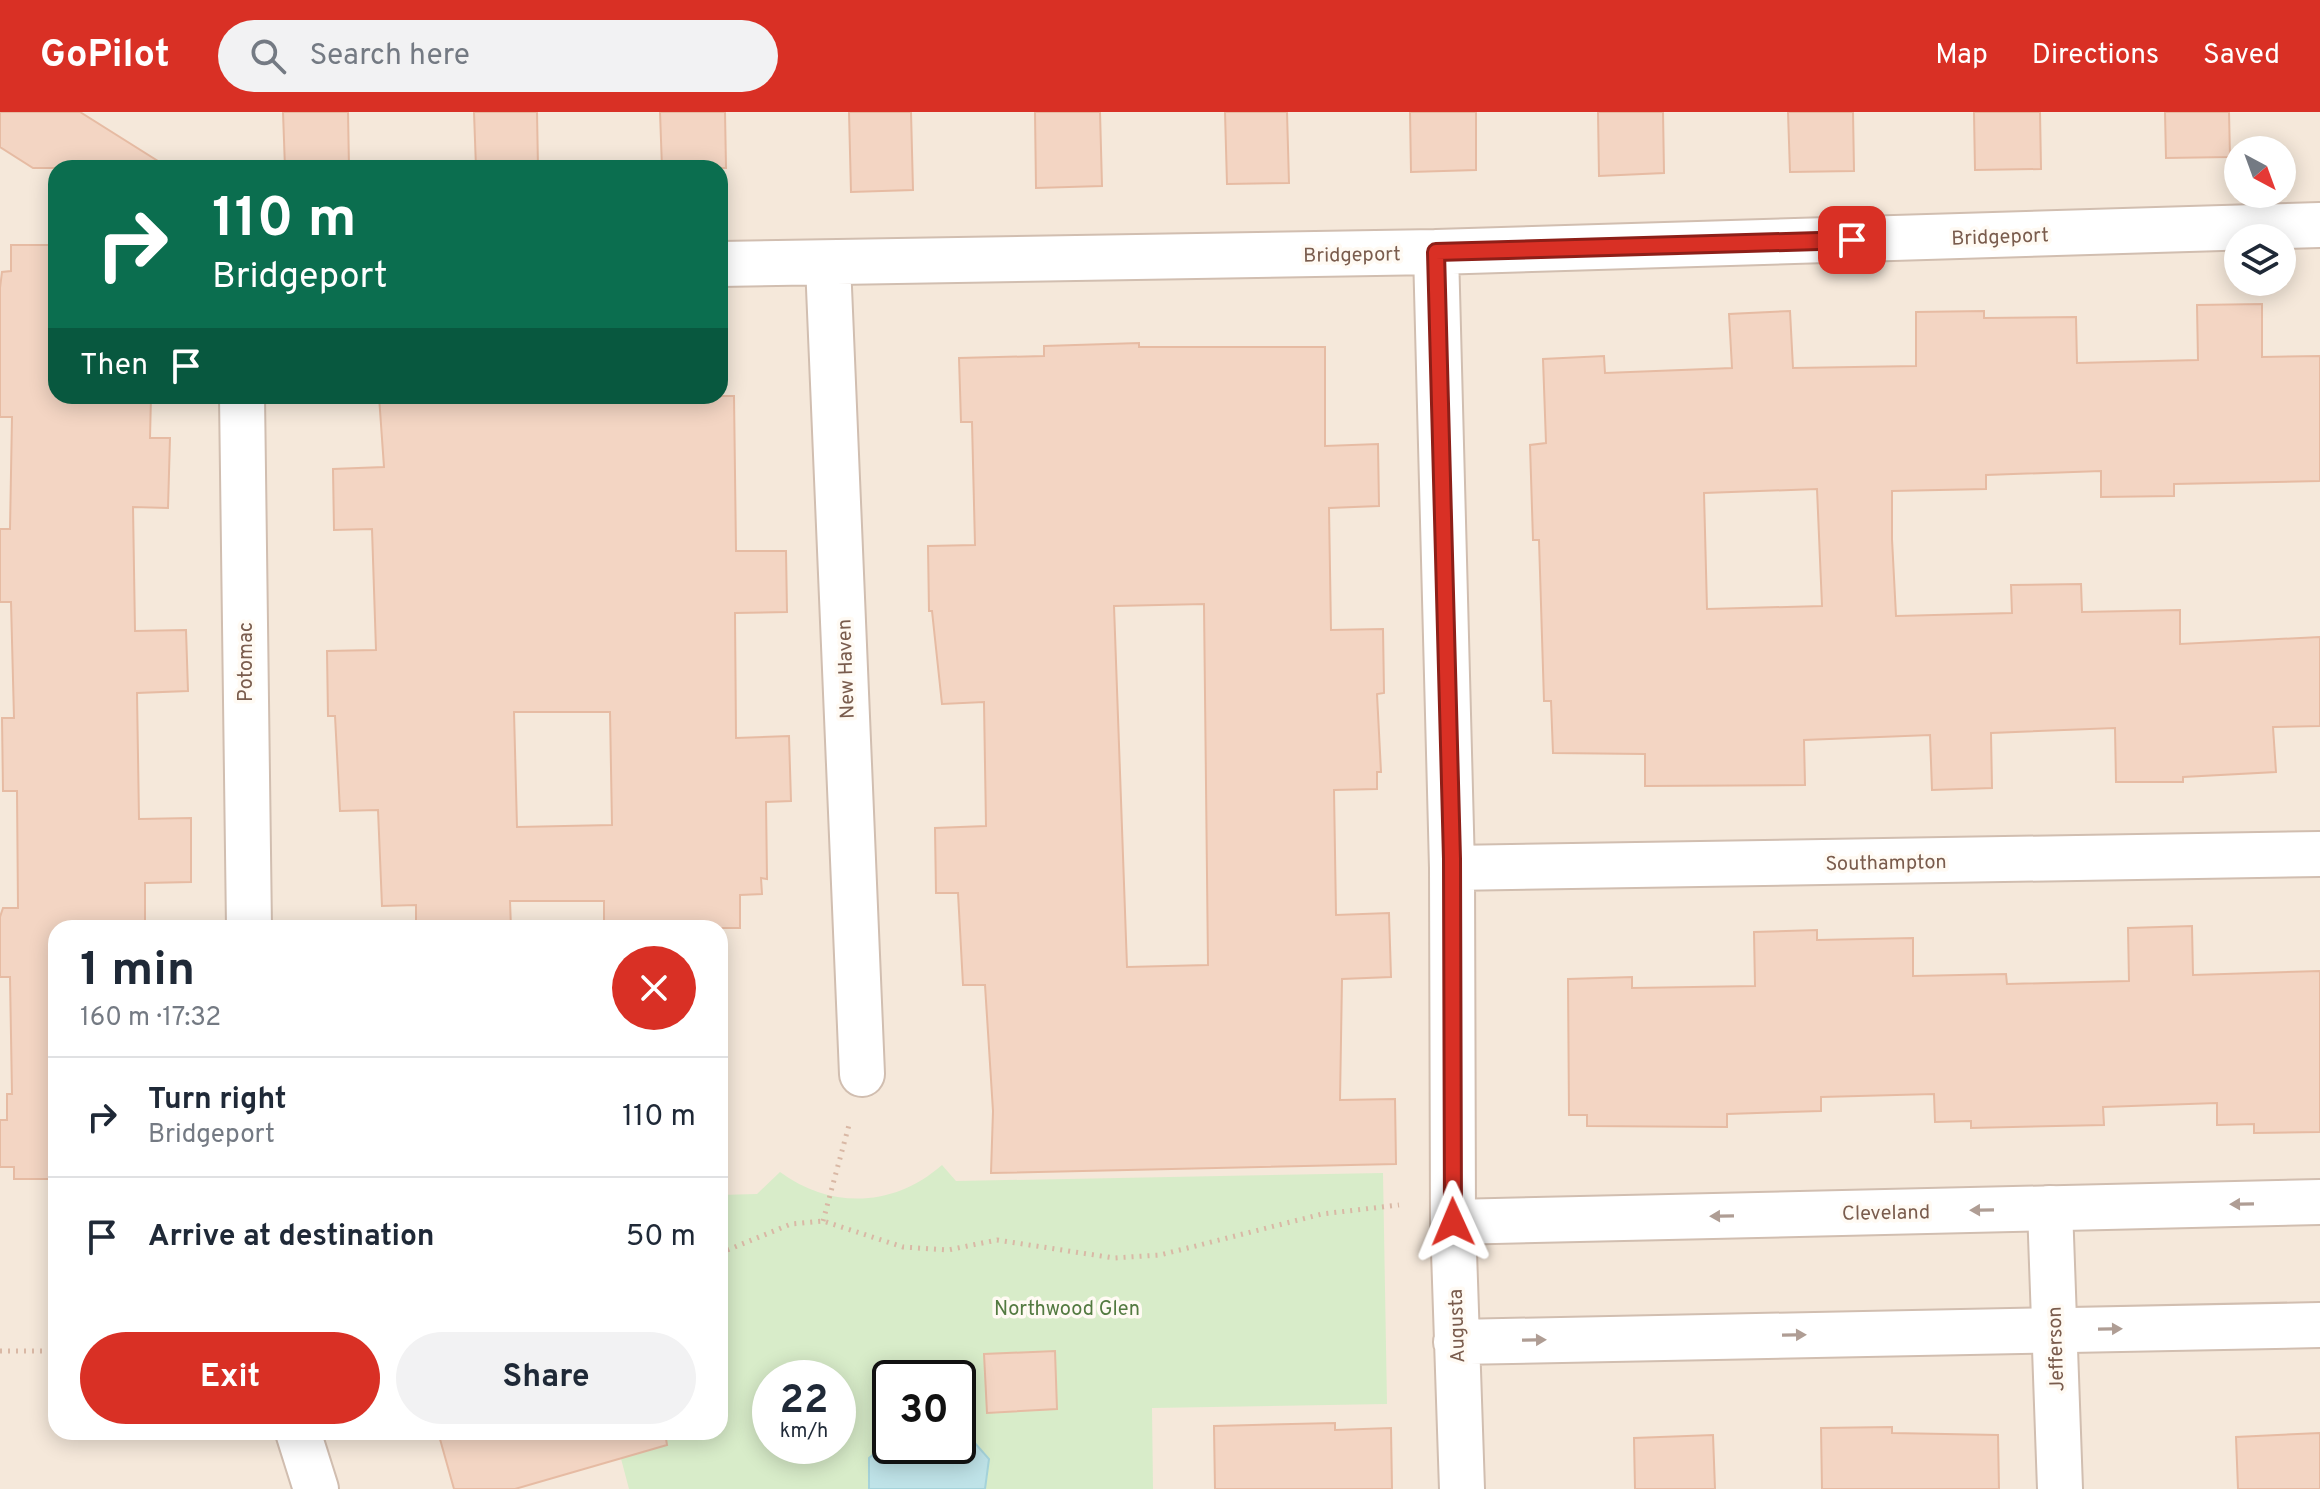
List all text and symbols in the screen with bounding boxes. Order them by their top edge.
search box [218,20,778,92]
text: GoPilot [40,32,170,81]
icon: search [246,34,290,78]
text: Search here [310,38,470,75]
text: Map [1935,38,1988,74]
text: Directions [2032,38,2159,74]
text: Saved [2203,38,2280,74]
north arrow [2224,136,2296,208]
map controls [2224,136,2296,296]
text: 110 m [212,186,357,256]
icon: right [80,192,184,296]
pin [1818,206,1886,274]
icon: arrive [1830,218,1874,262]
street label: Bridgeport [1951,223,2049,253]
button: layers [2224,224,2296,296]
street label: Bridgeport [1303,242,1401,270]
text: Bridgeport [212,255,388,301]
icon: arrive [164,344,208,388]
text: Then [80,348,148,385]
street label: New Haven [832,619,862,719]
street label: Potomac [234,622,260,702]
street label: Southampton [1825,850,1947,878]
text: 1 min [80,942,195,1002]
button: close [612,946,696,1030]
text: 160 m · 17:32 [80,1002,221,1035]
text: Turn right [148,1082,286,1119]
icon: right [80,1095,124,1139]
text: 110 m [622,1099,696,1136]
text: Bridgeport [148,1119,275,1152]
position arrow [1411,1180,1495,1264]
one-way arrow [2229,1198,2254,1210]
street label: Cleveland [1842,1200,1930,1228]
one-way arrow [1969,1203,1994,1216]
one-way arrow [1709,1210,1734,1222]
icon: arrive [80,1215,124,1259]
text: Arrive at destination [148,1219,434,1256]
text: 50 m [626,1219,696,1256]
street label: Augusta [1444,1288,1472,1363]
park label: Northwood Glen [994,1297,1140,1323]
street label: Jefferson [2043,1306,2071,1392]
one-way arrow [2098,1323,2123,1335]
one-way arrow [1782,1329,1807,1342]
button: Exit [80,1332,380,1424]
button: Share [396,1332,696,1424]
one-way arrow [1522,1334,1547,1347]
speed limit sign: 30 [872,1360,976,1464]
text: 22 [780,1377,828,1427]
text: km/h [780,1419,828,1445]

